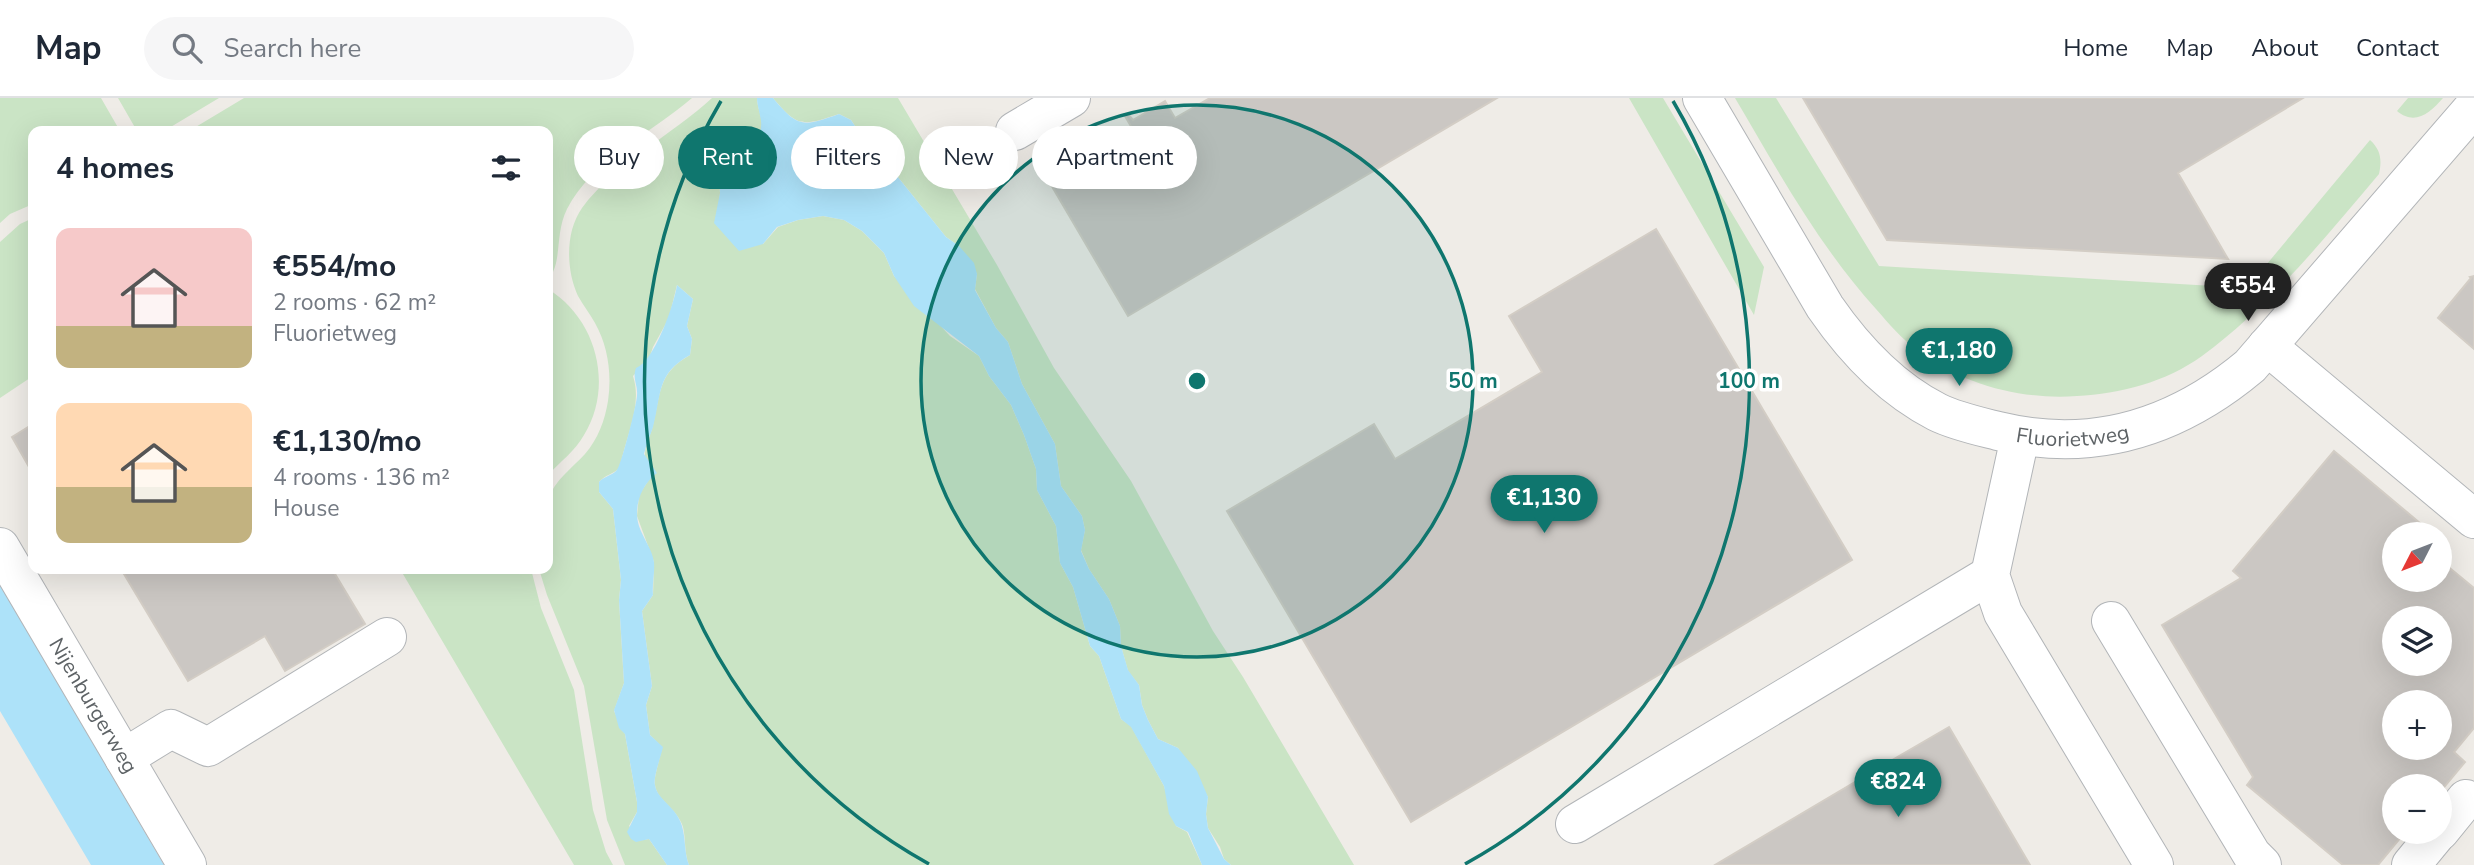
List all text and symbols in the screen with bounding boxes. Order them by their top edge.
search box [144,17,634,80]
text: Map [35,26,102,71]
icon: search [168,29,206,67]
text: Search here [224,31,361,66]
text: Home [2063,32,2128,64]
text: Map [2166,32,2213,64]
text: About [2251,32,2318,64]
text: Contact [2356,32,2439,64]
chip: Buy [574,126,664,189]
chip: Rent [678,126,777,189]
chip: Filters [791,126,905,189]
chip: New [919,126,1018,189]
chip: Apartment [1032,126,1197,189]
text: 4 homes [56,148,174,189]
icon: filters [487,149,525,187]
text: €554/mo [273,246,396,287]
icon: home [112,256,196,340]
pin: €554 [2207,264,2289,323]
text: €554 [2220,270,2276,301]
text: 2 rooms · 62 m² [273,287,436,318]
text: Fluorietweg [273,318,397,349]
pin: €1,180 [1902,328,2016,388]
text: €1,180 [1922,335,1996,366]
text: 50 m [1448,367,1498,395]
text: 100 m [1718,367,1780,395]
centre of rings [1185,369,1209,393]
street label: Fluorietweg [2014,418,2132,453]
text: €1,130/mo [273,421,422,462]
icon: home [112,431,196,515]
text: 4 rooms · 136 m² [273,462,450,493]
pin: €1,130 [1487,476,1601,535]
text: €1,130 [1507,482,1581,513]
text: House [273,493,340,524]
north arrow [2382,522,2452,592]
map controls [2382,522,2452,844]
button: layers [2382,606,2452,676]
street label: Nijenburgerweg [43,633,144,778]
button: + [2382,690,2452,760]
pin: €824 [1857,760,1939,819]
text: €824 [1870,766,1926,797]
button: − [2382,774,2452,844]

